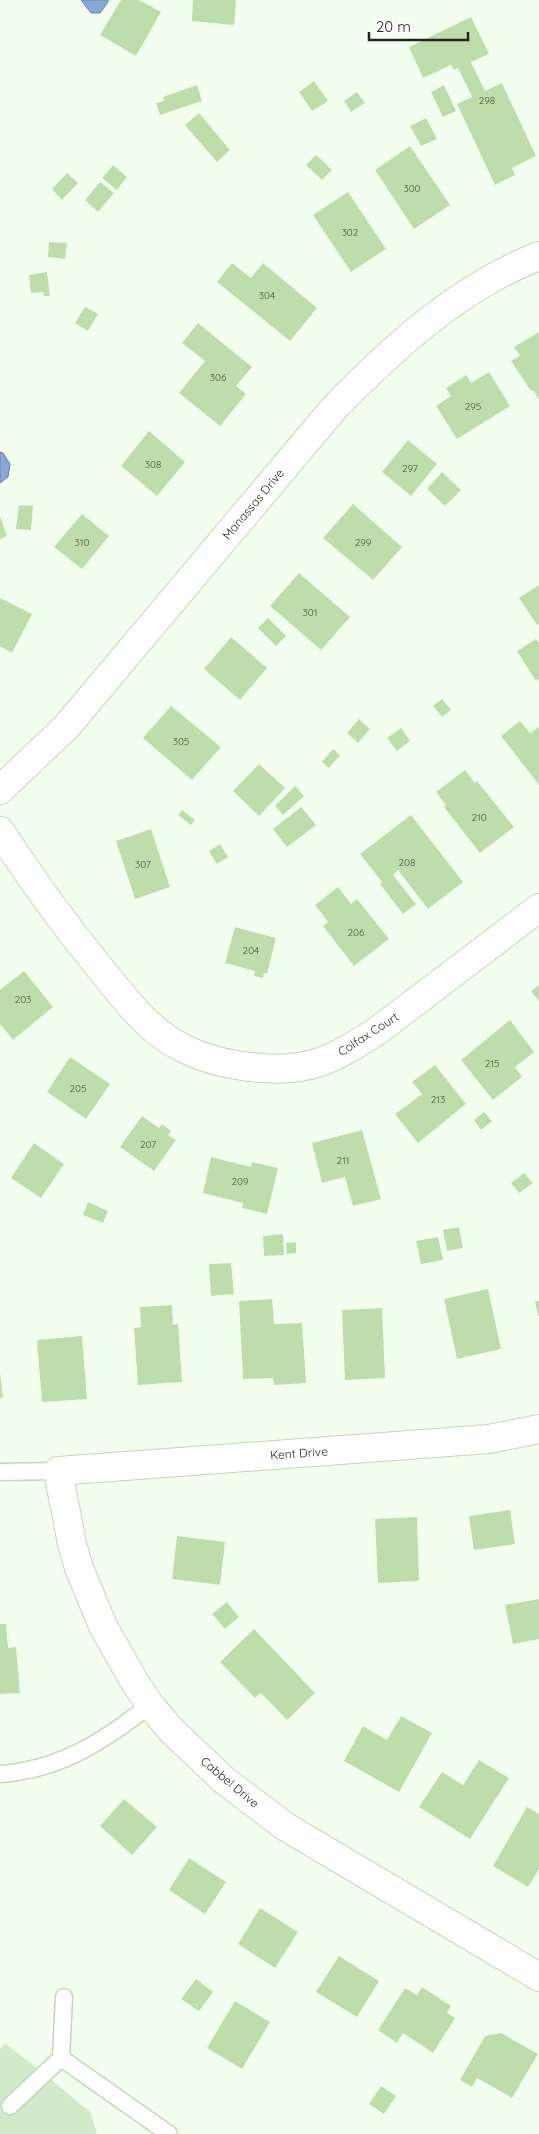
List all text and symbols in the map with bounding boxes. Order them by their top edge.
scale bar [369,10,468,42]
text: 20 m [376,17,411,36]
house number: 298 [479,94,495,107]
house number: 300 [403,182,421,195]
house number: 302 [342,226,359,239]
house number: 304 [259,289,275,302]
house number: 306 [210,371,227,384]
house number: 295 [465,400,481,413]
house number: 308 [145,458,161,471]
house number: 297 [402,462,418,475]
street label: Manassas Drive [219,465,287,542]
house number: 310 [75,536,89,549]
house number: 299 [355,536,372,549]
house number: 301 [303,606,317,619]
house number: 305 [173,735,189,748]
house number: 210 [471,811,487,824]
house number: 208 [399,856,415,869]
house number: 307 [135,858,151,871]
house number: 206 [348,926,365,939]
house number: 204 [243,944,259,957]
house number: 203 [15,993,31,1006]
street label: Colfax Court [335,1009,401,1059]
house number: 215 [485,1057,499,1070]
house number: 205 [70,1082,86,1095]
house number: 213 [431,1093,445,1106]
house number: 207 [140,1138,156,1151]
house number: 211 [337,1154,349,1167]
house number: 209 [231,1175,249,1188]
street label: Kent Drive [270,1443,329,1462]
street label: Cabbel Drive [198,1753,262,1811]

